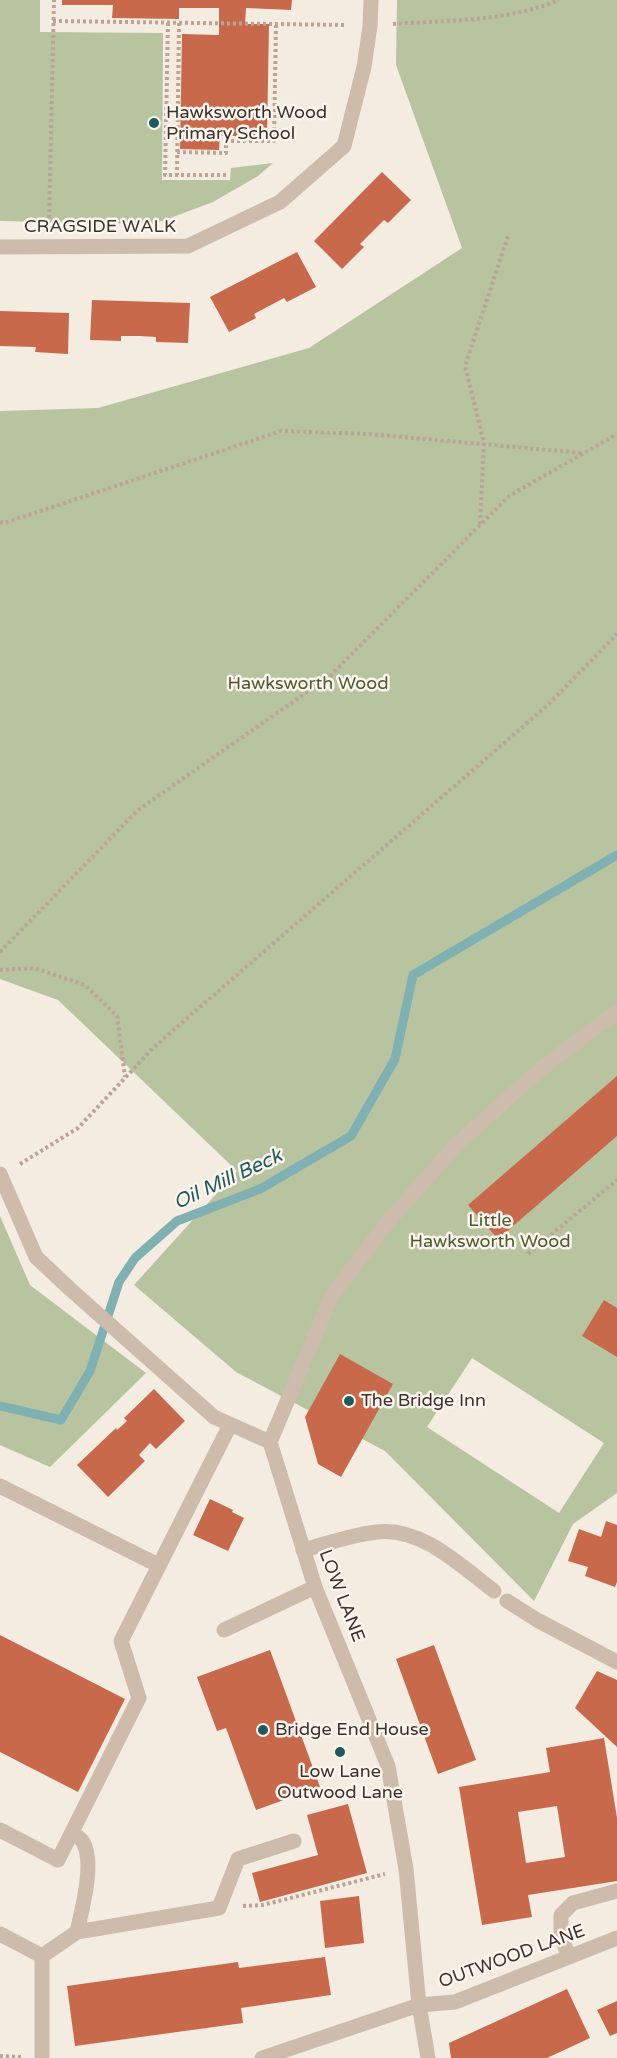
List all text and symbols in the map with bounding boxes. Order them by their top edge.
place label: Hawksworth Wood Primary School [166,102,327,144]
marker: Hawksworth Wood Primary School [147,116,161,130]
street label: CRAGSIDE WALK [24,216,176,238]
park label: Hawksworth Wood [227,673,389,695]
water label: Oil Mill Beck [170,1144,286,1216]
park label: Little Hawksworth Wood [409,1210,571,1252]
place label: The Bridge Inn [361,1390,486,1412]
marker: The Bridge Inn [342,1394,356,1408]
street label: LOW LANE [313,1547,369,1645]
place label: Bridge End House [275,1719,429,1741]
marker: Bridge End House [256,1723,270,1737]
marker: Low Lane Outwood Lane [333,1745,347,1759]
place label: Low Lane Outwood Lane [277,1761,403,1804]
street label: OUTWOOD LANE [436,1920,588,1994]

